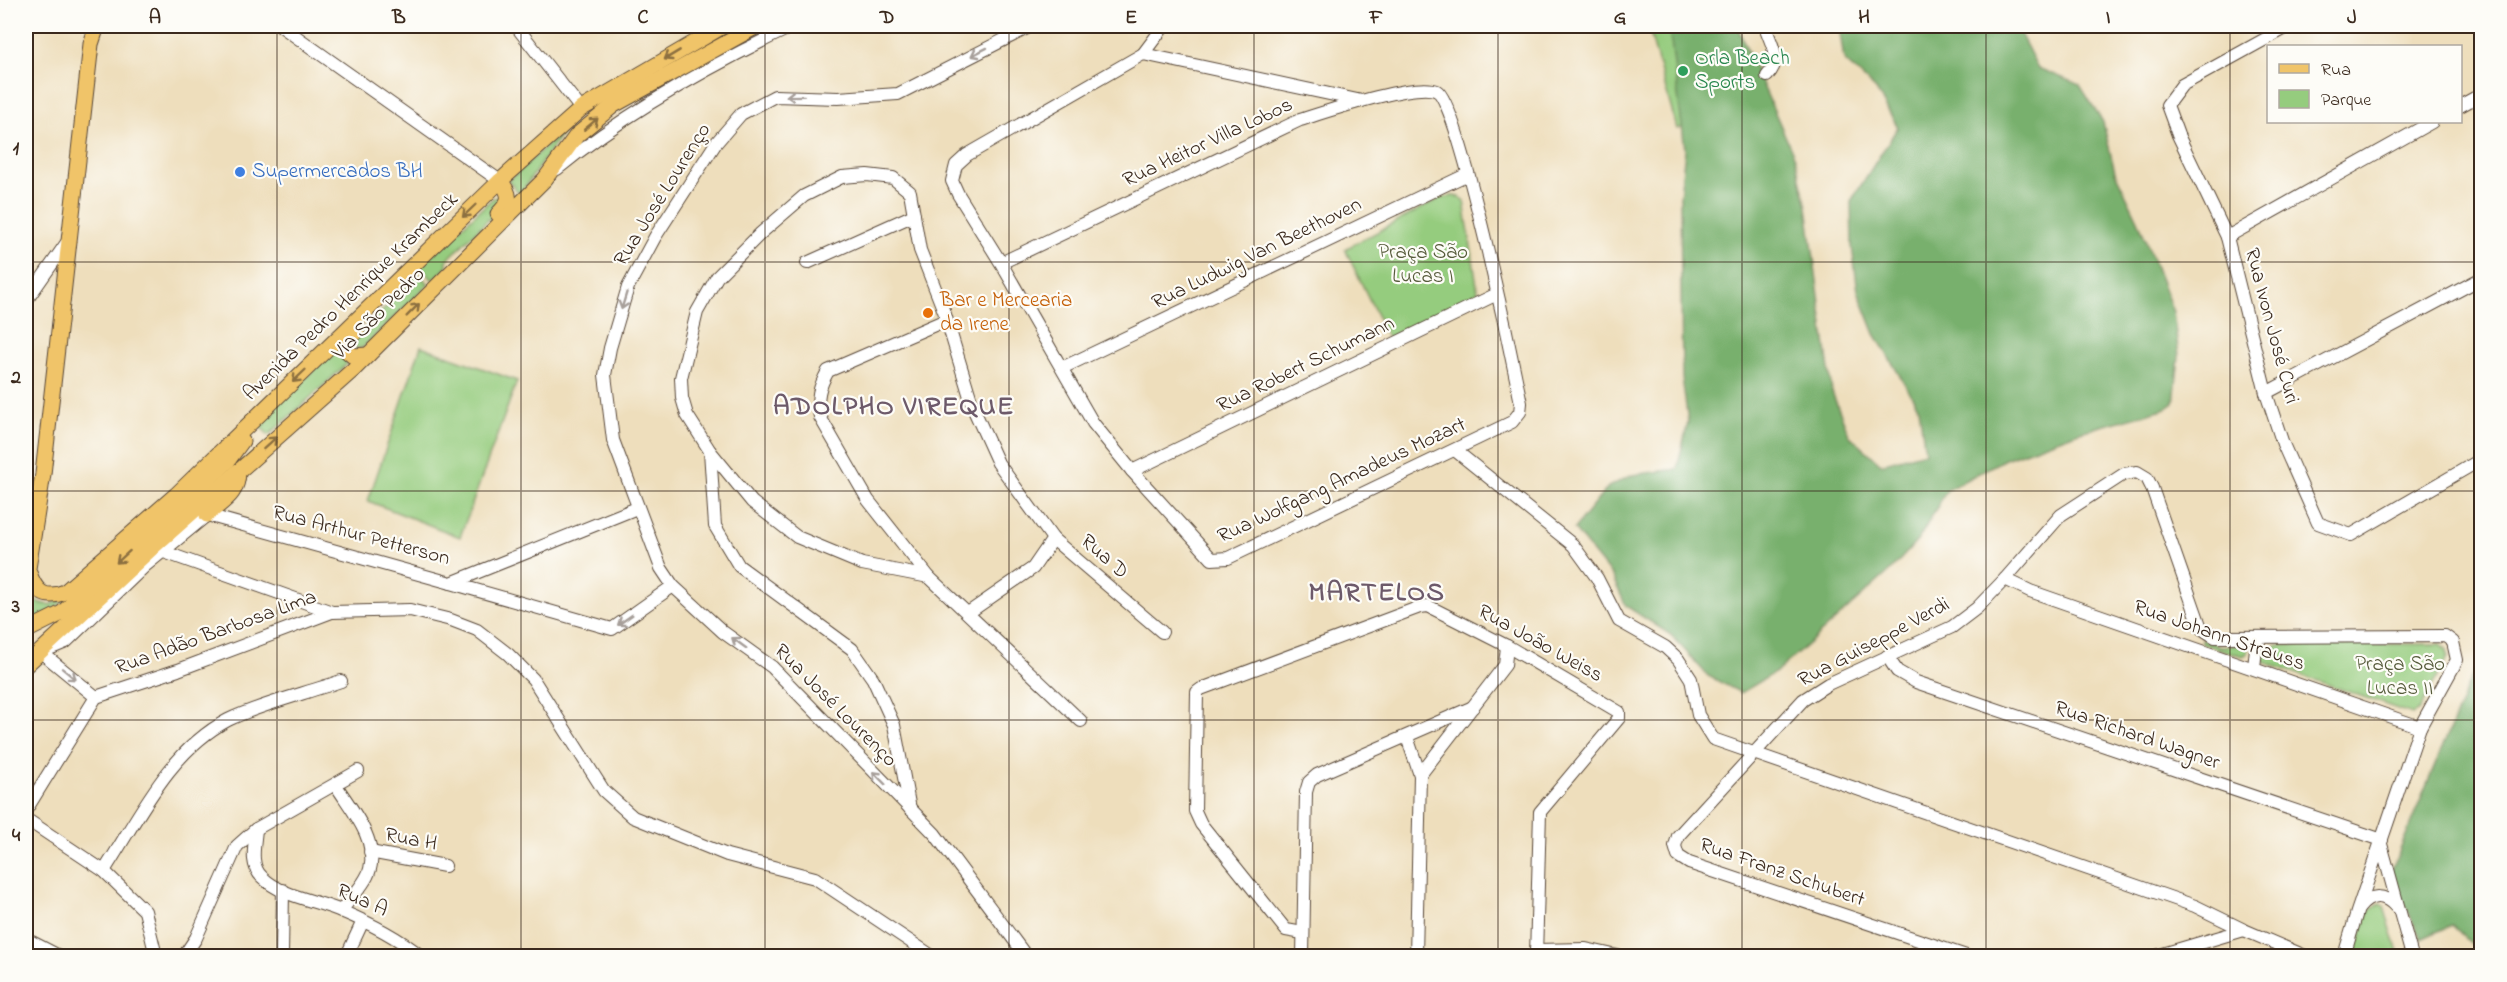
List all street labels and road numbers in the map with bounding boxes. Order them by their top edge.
street label: Rua Heitor Villa Lobos [1118,90,1298,196]
street label: Rua José Lourenço [607,118,719,272]
street label: Avenida Pedro Henrique Krambeck [237,185,466,408]
street label: Rua Ludwig Van Beethoven [1147,190,1368,320]
street label: Rua Ivon José Curi [2236,245,2306,407]
street label: Via São Pedro [325,261,432,368]
street label: Rua Robert Schumann [1212,309,1400,421]
street label: Rua Wolfgang Amadeus Mozart [1213,410,1472,554]
street label: Rua Arthur Petterson [269,498,453,574]
street label: Rua D [1073,527,1135,587]
street label: Rua Adão Barbosa Lima [111,583,321,683]
street label: Rua Guiseppe Verdi [1793,590,1955,696]
street label: Rua Johann Strauss [2129,593,2309,679]
street label: Rua João Weiss [1472,597,1608,691]
street label: Rua José Lourenço [766,637,904,775]
street label: Rua Richard Wagner [2050,694,2224,780]
street label: Rua H [382,820,440,860]
street label: Rua Franz Schubert [1695,831,1869,915]
street label: Rua A [332,876,392,926]

